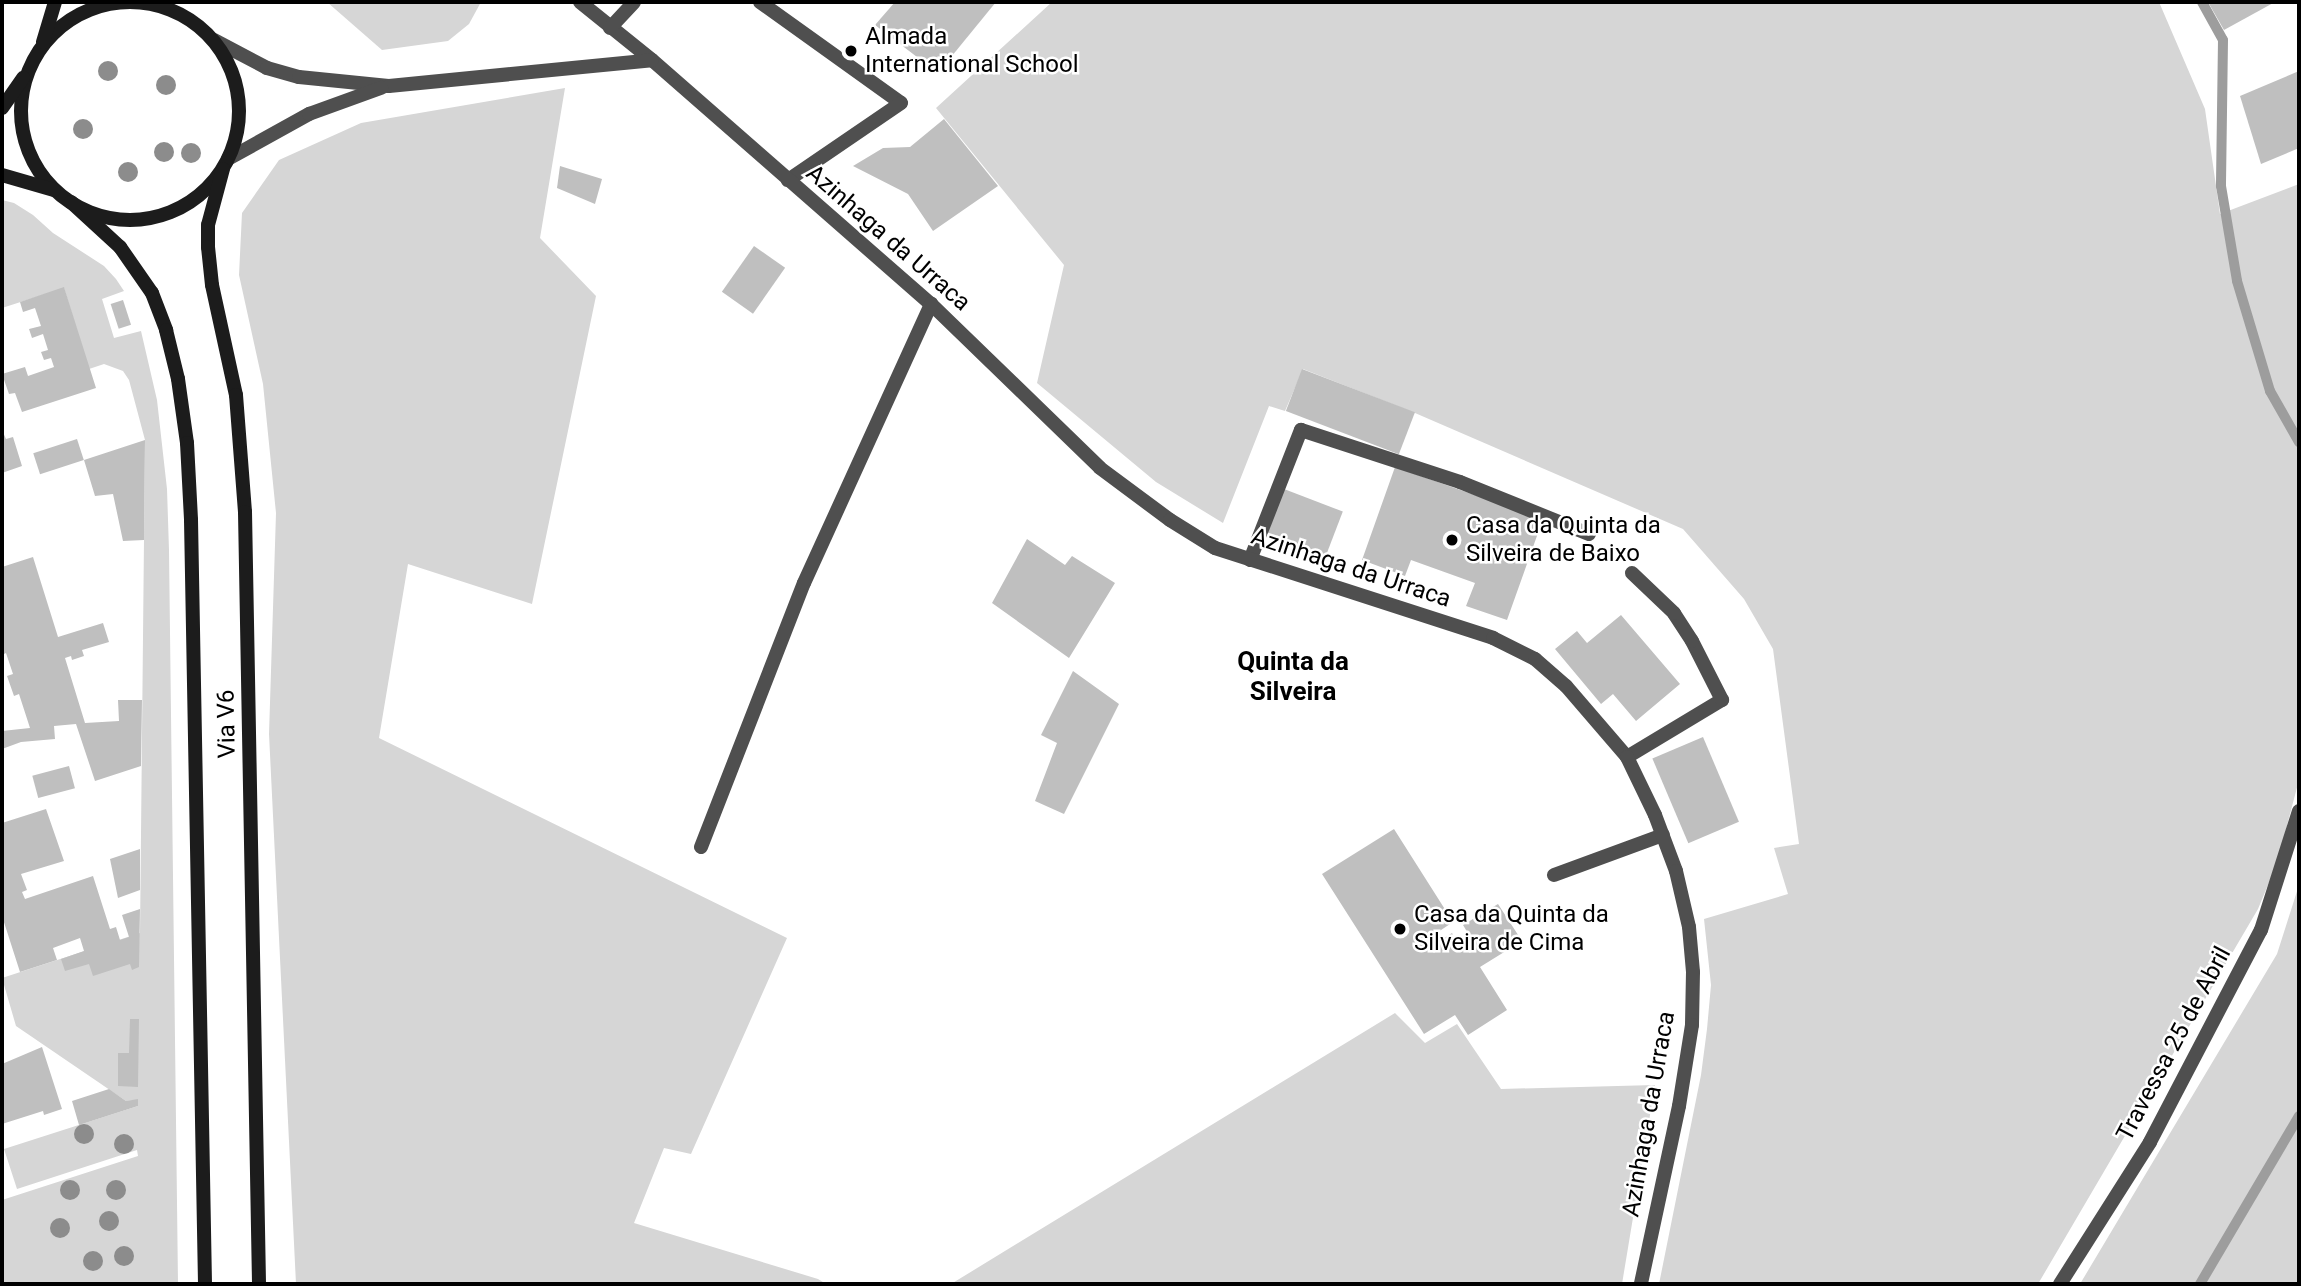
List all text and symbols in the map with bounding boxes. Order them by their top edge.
place label: Almada International School [865,23,1079,79]
marker: Almada International School [843,43,859,59]
street label: Azinhaga da Urraca [800,159,976,317]
place label: Casa da Quinta da Silveira de Baixo [1466,512,1661,568]
street label: Azinhaga da Urraca [1248,522,1454,614]
marker: Casa da Quinta da Silveira de Baixo [1444,532,1460,548]
district label: Quinta da Silveira [1237,646,1349,708]
street label: Via V6 [212,689,242,759]
place label: Casa da Quinta da Silveira de Cima [1414,901,1609,957]
marker: Casa da Quinta da Silveira de Cima [1392,921,1408,937]
street label: Travessa 25 de Abril [2111,942,2237,1146]
street label: Azinhaga da Urraca [1617,1009,1681,1219]

